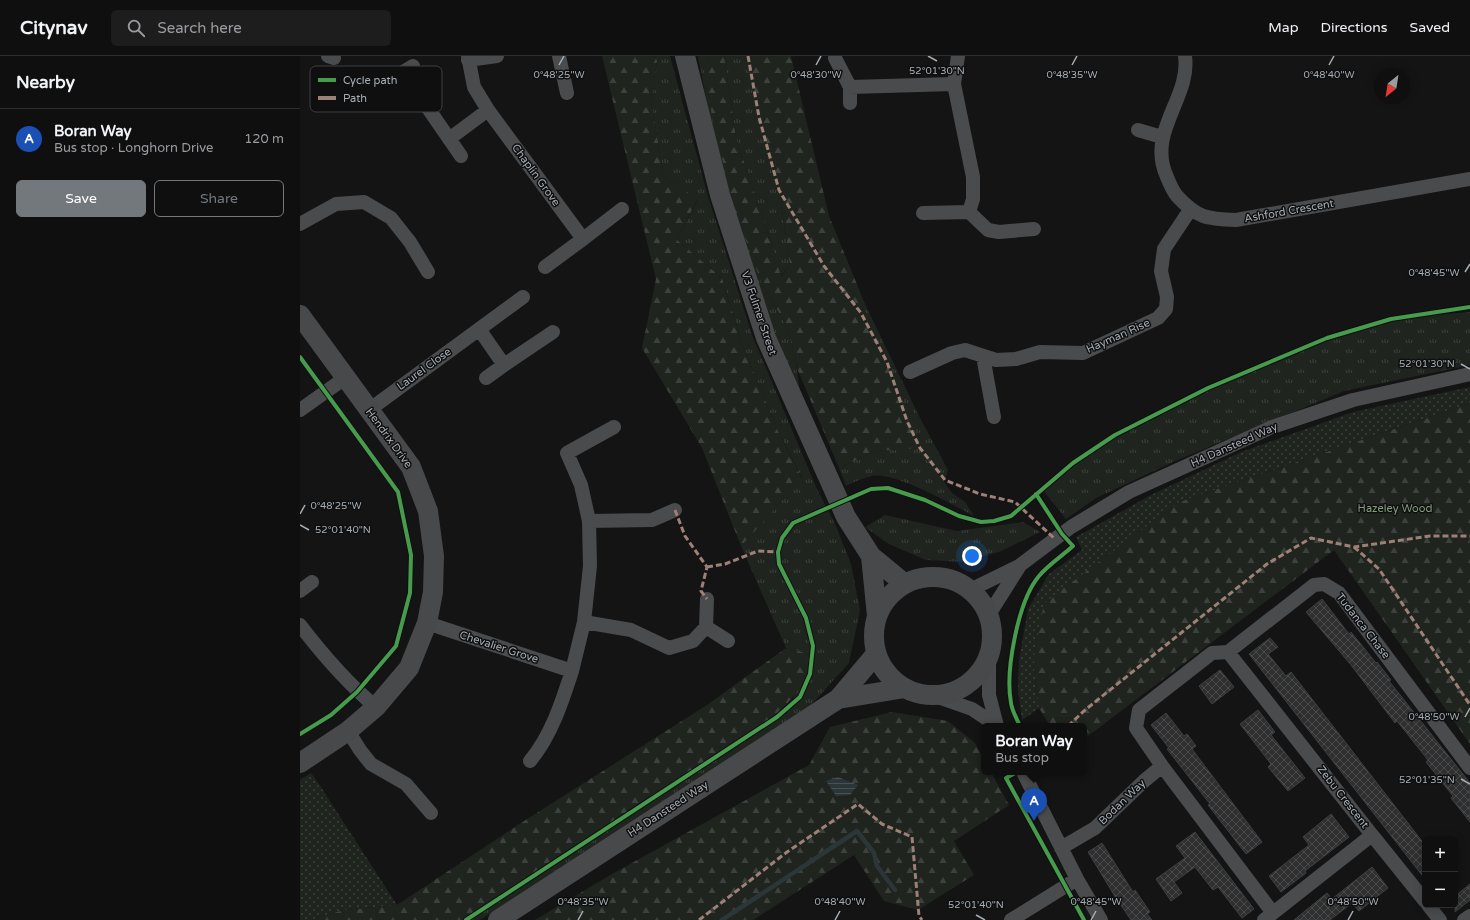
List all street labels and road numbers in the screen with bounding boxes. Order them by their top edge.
street label: Chaplin Grove [509,141,563,209]
street label: Ashford Crescent [1243,197,1335,225]
street label: V3 Fulmer Street [739,269,779,357]
street label: Hayman Rise [1084,316,1152,356]
street label: Laurel Close [394,345,454,393]
street label: Hendrix Drive [363,406,415,470]
street label: H4 Dansteed Way [1189,420,1279,470]
street label: Tudanca Chase [1333,591,1393,661]
street label: Chevalier Grove [458,628,540,666]
street label: Zebu Crescent [1315,763,1371,831]
street label: Bodan Way [1096,777,1148,827]
street label: H4 Dansteed Way [625,778,711,840]

